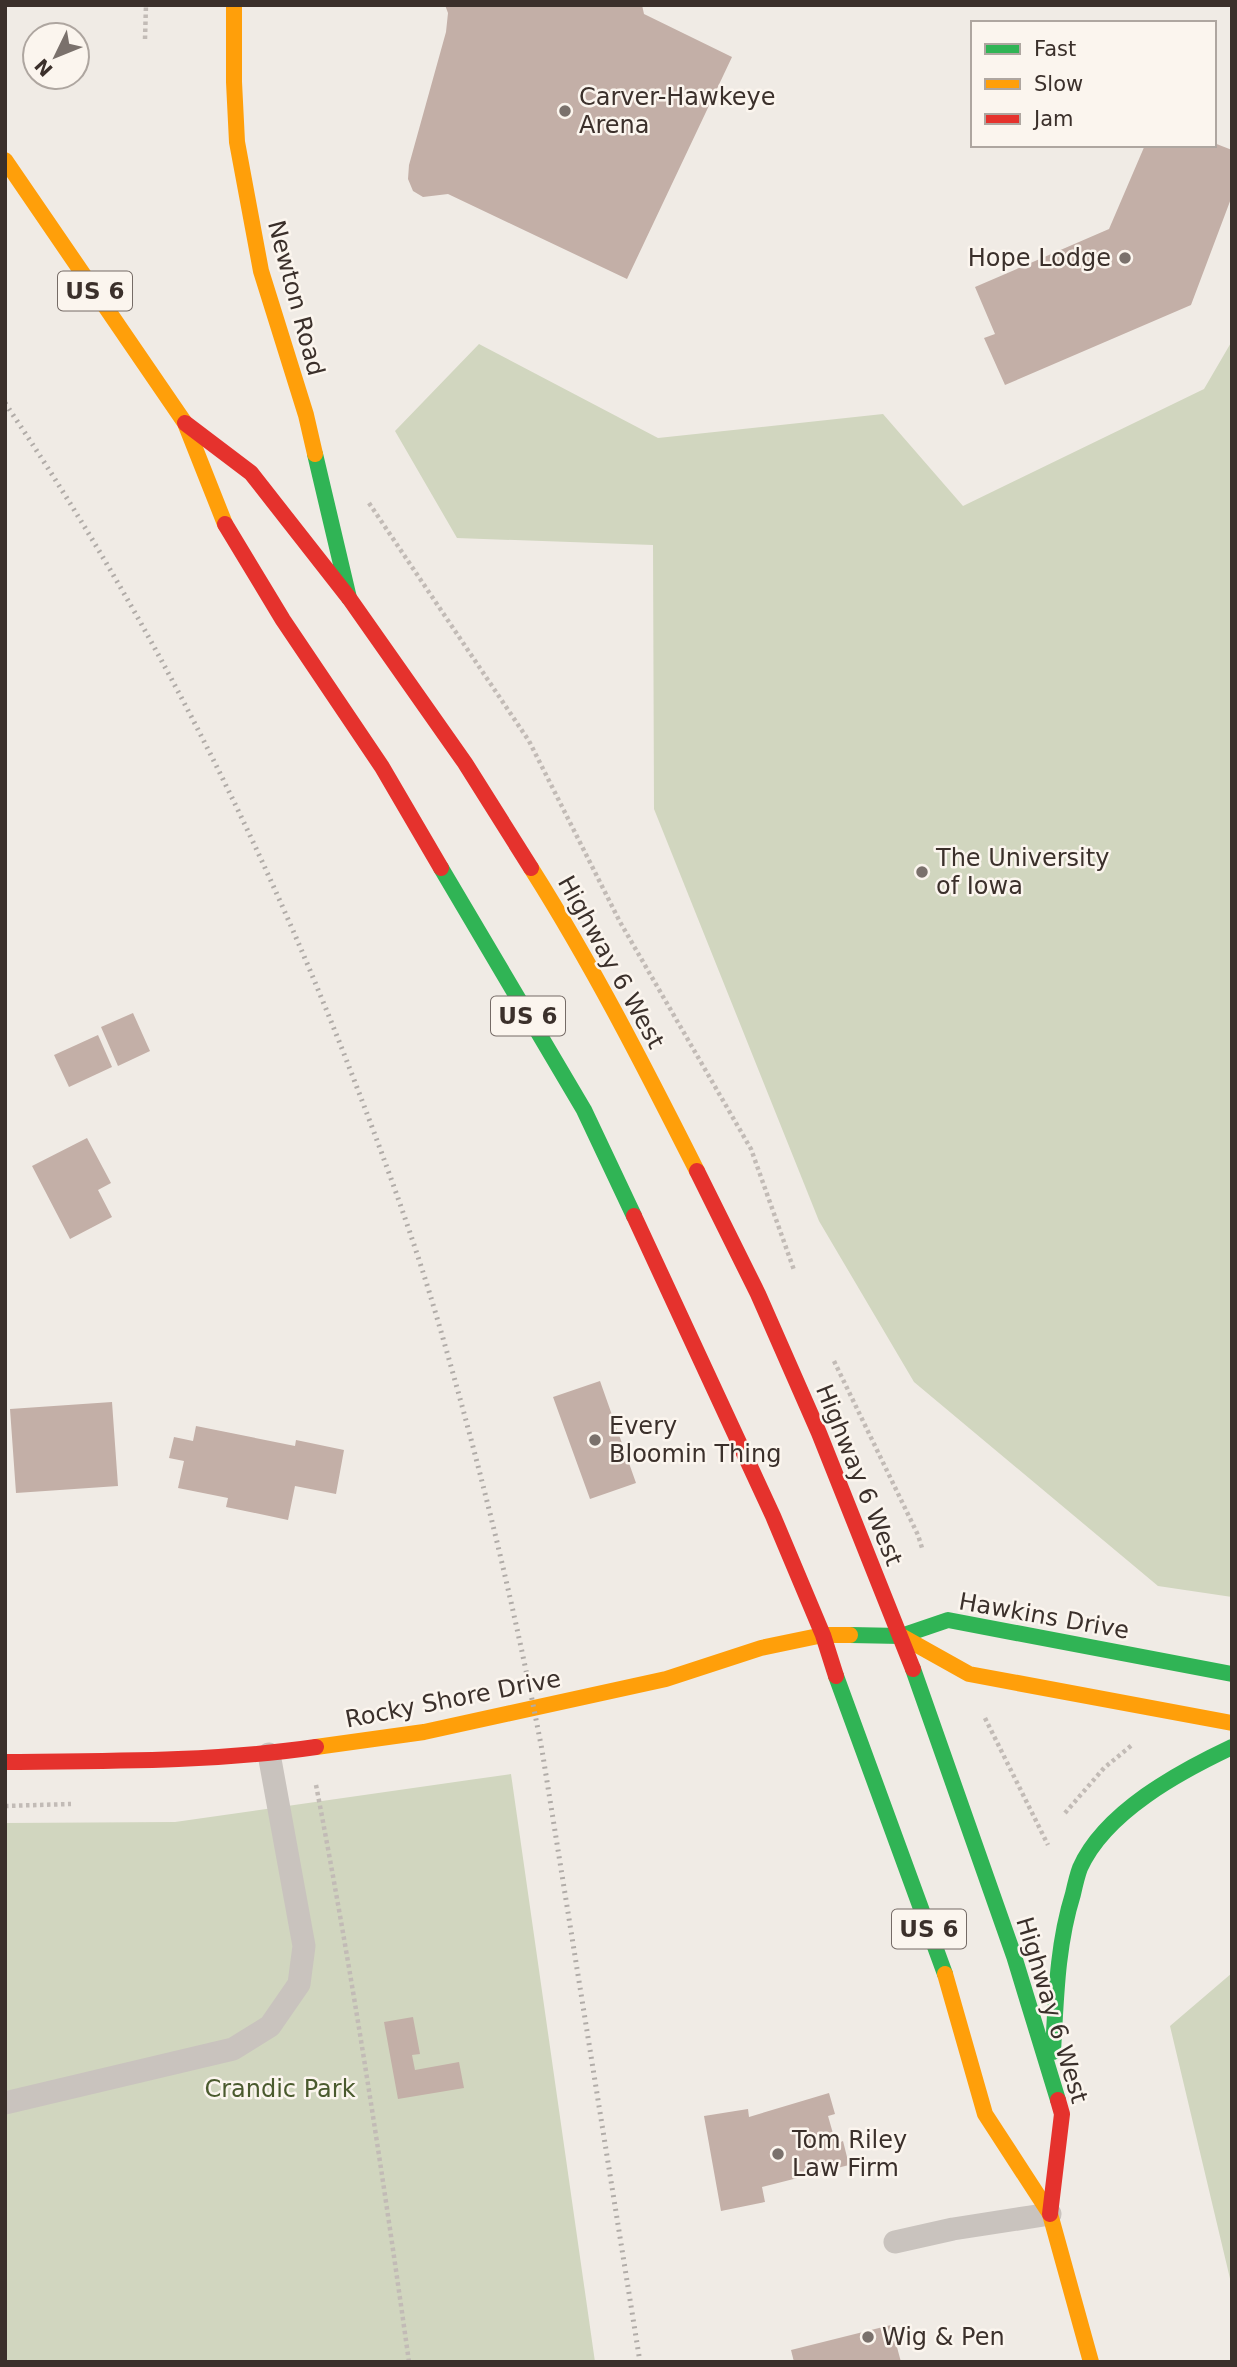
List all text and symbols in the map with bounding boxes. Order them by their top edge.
north arrow [21,21,91,91]
legend [971,21,1216,147]
text: Fast [1034,37,1076,61]
text: N [30,54,57,81]
text: Slow [1034,72,1083,96]
place label: Carver-Hawkeye Arena [579,83,775,139]
marker: Carver-Hawkeye Arena [557,103,573,119]
text: Jam [1032,107,1074,131]
street label: Newton Road [262,217,330,379]
place label: Hope Lodge [968,244,1111,272]
marker: Hope Lodge [1117,250,1133,266]
road number: US 6 [58,272,132,310]
place label: The University of Iowa [935,844,1109,900]
marker: The University of Iowa [914,864,930,880]
street label: Highway 6 West [552,871,670,1053]
road number: US 6 [491,996,565,1036]
street label: Highway 6 West [810,1380,908,1570]
place label: Every Bloomin Thing [609,1412,781,1468]
marker: Every Bloomin Thing [587,1432,603,1448]
street label: Hawkins Drive [957,1587,1131,1645]
street label: Rocky Shore Drive [343,1664,563,1734]
road number: US 6 [892,1910,966,1948]
street label: Highway 6 West [1010,1914,1094,2106]
park label: Crandic Park [204,2075,356,2103]
place label: Tom Riley Law Firm [791,2126,907,2182]
marker: Tom Riley Law Firm [770,2146,786,2162]
place label: Wig & Pen [882,2323,1005,2351]
marker: Wig & Pen [860,2329,876,2345]

